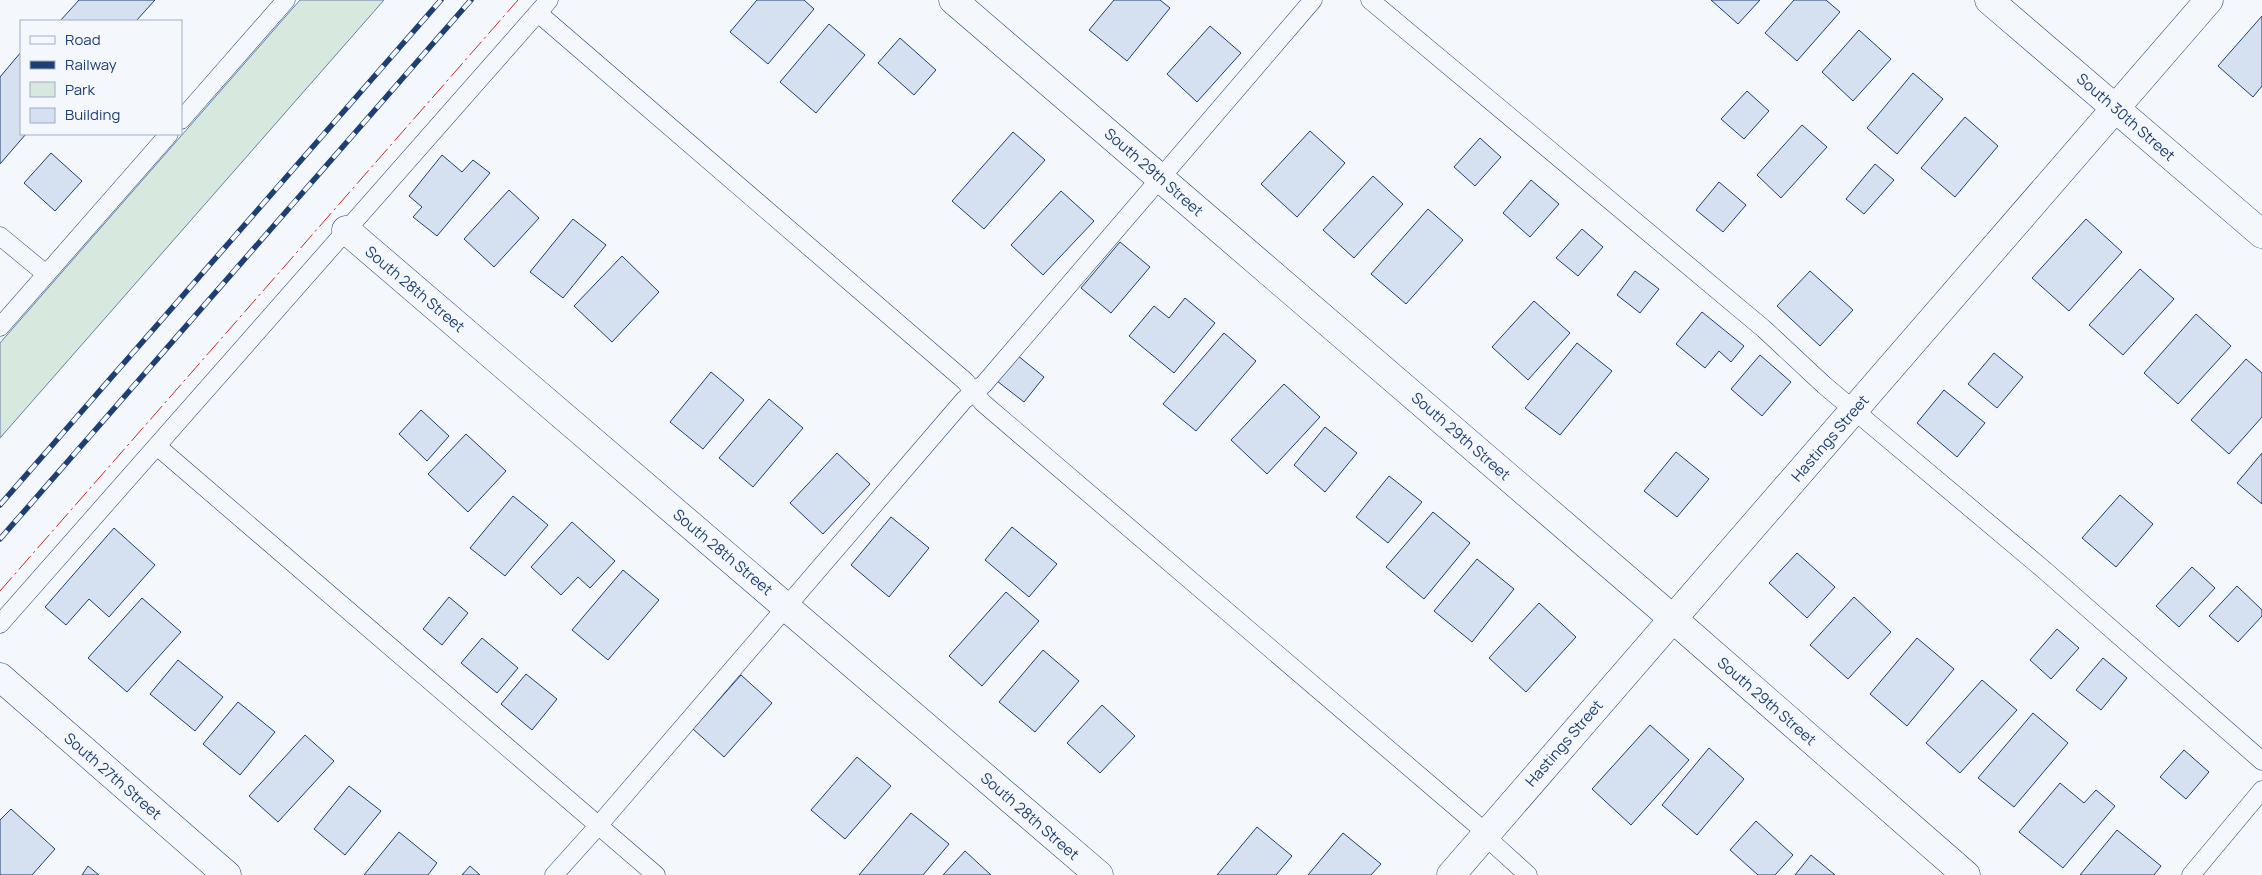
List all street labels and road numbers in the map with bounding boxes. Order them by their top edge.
street label: South 30th Street [2072,68,2180,166]
street label: South 29th Street [1100,123,1208,221]
street label: South 28th Street [361,241,469,337]
street label: South 29th Street [1407,387,1515,485]
street label: Hastings Street [1786,390,1874,486]
street label: South 28th Street [669,504,777,600]
street label: South 29th Street [1713,652,1821,750]
street label: Hastings Street [1520,695,1608,791]
street label: South 27th Street [60,728,166,824]
street label: South 28th Street [976,767,1084,865]

